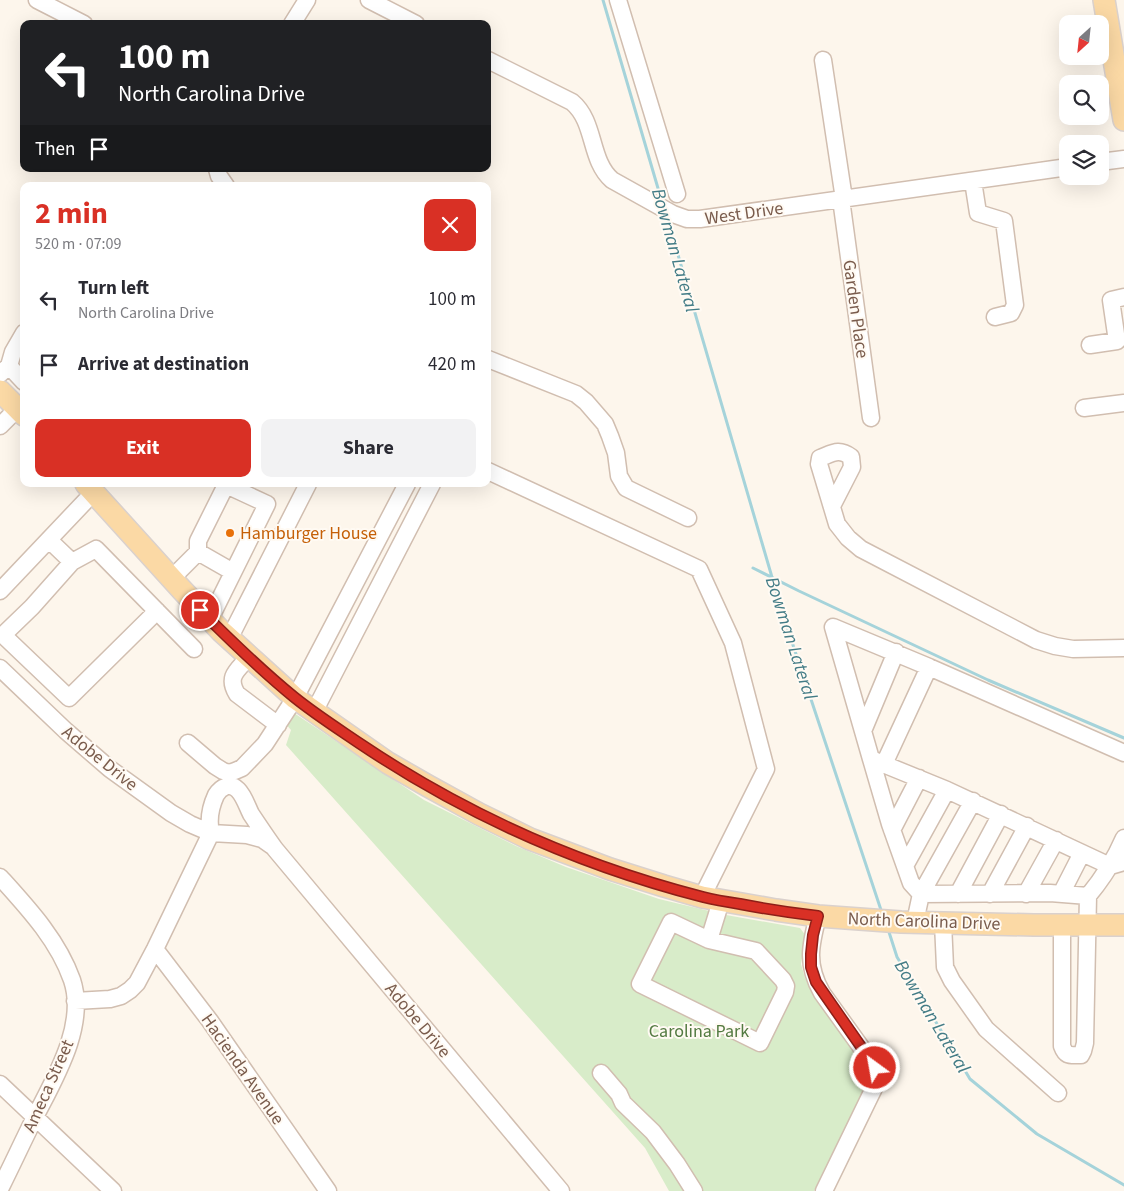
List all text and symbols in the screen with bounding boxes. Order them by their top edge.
north arrow [1059,15,1109,65]
map controls [1059,15,1109,185]
text: 100 m [118,32,210,82]
icon: left [35,40,100,105]
button: search [1059,75,1109,125]
text: North Carolina Drive [118,78,305,110]
icon: arrive [85,135,113,163]
button: layers [1059,135,1109,185]
text: Then [35,136,75,163]
water label: Bowman Lateral [644,185,705,316]
text: 2 min [35,192,108,235]
street label: West Drive [703,196,785,231]
button: close [424,199,476,251]
text: 520 m · 07:09 [35,233,122,255]
street label: Garden Place [836,258,875,360]
text: Turn left [78,275,149,302]
icon: left [35,286,63,314]
text: 100 m [428,286,476,313]
text: North Carolina Drive [78,302,214,324]
icon: arrive [35,351,63,379]
text: Arrive at destination [78,351,249,378]
text: 420 m [428,351,476,378]
button: Exit [35,419,251,477]
button: Share [261,419,476,477]
place label: Hamburger House [240,521,377,546]
marker: Hamburger House [224,527,236,539]
water label: Bowman Lateral [758,573,823,704]
pin [179,589,221,631]
icon: arrive [186,596,214,624]
street label: Adobe Drive [56,720,143,797]
street label: North Carolina Drive [847,906,1001,937]
water label: Bowman Lateral [887,955,976,1079]
street label: Adobe Drive [379,977,456,1063]
street label: Hacienda Avenue [195,1009,290,1130]
park label: Carolina Park [649,1019,749,1044]
street label: Ameca Street [17,1036,80,1137]
position arrow [848,1041,900,1093]

